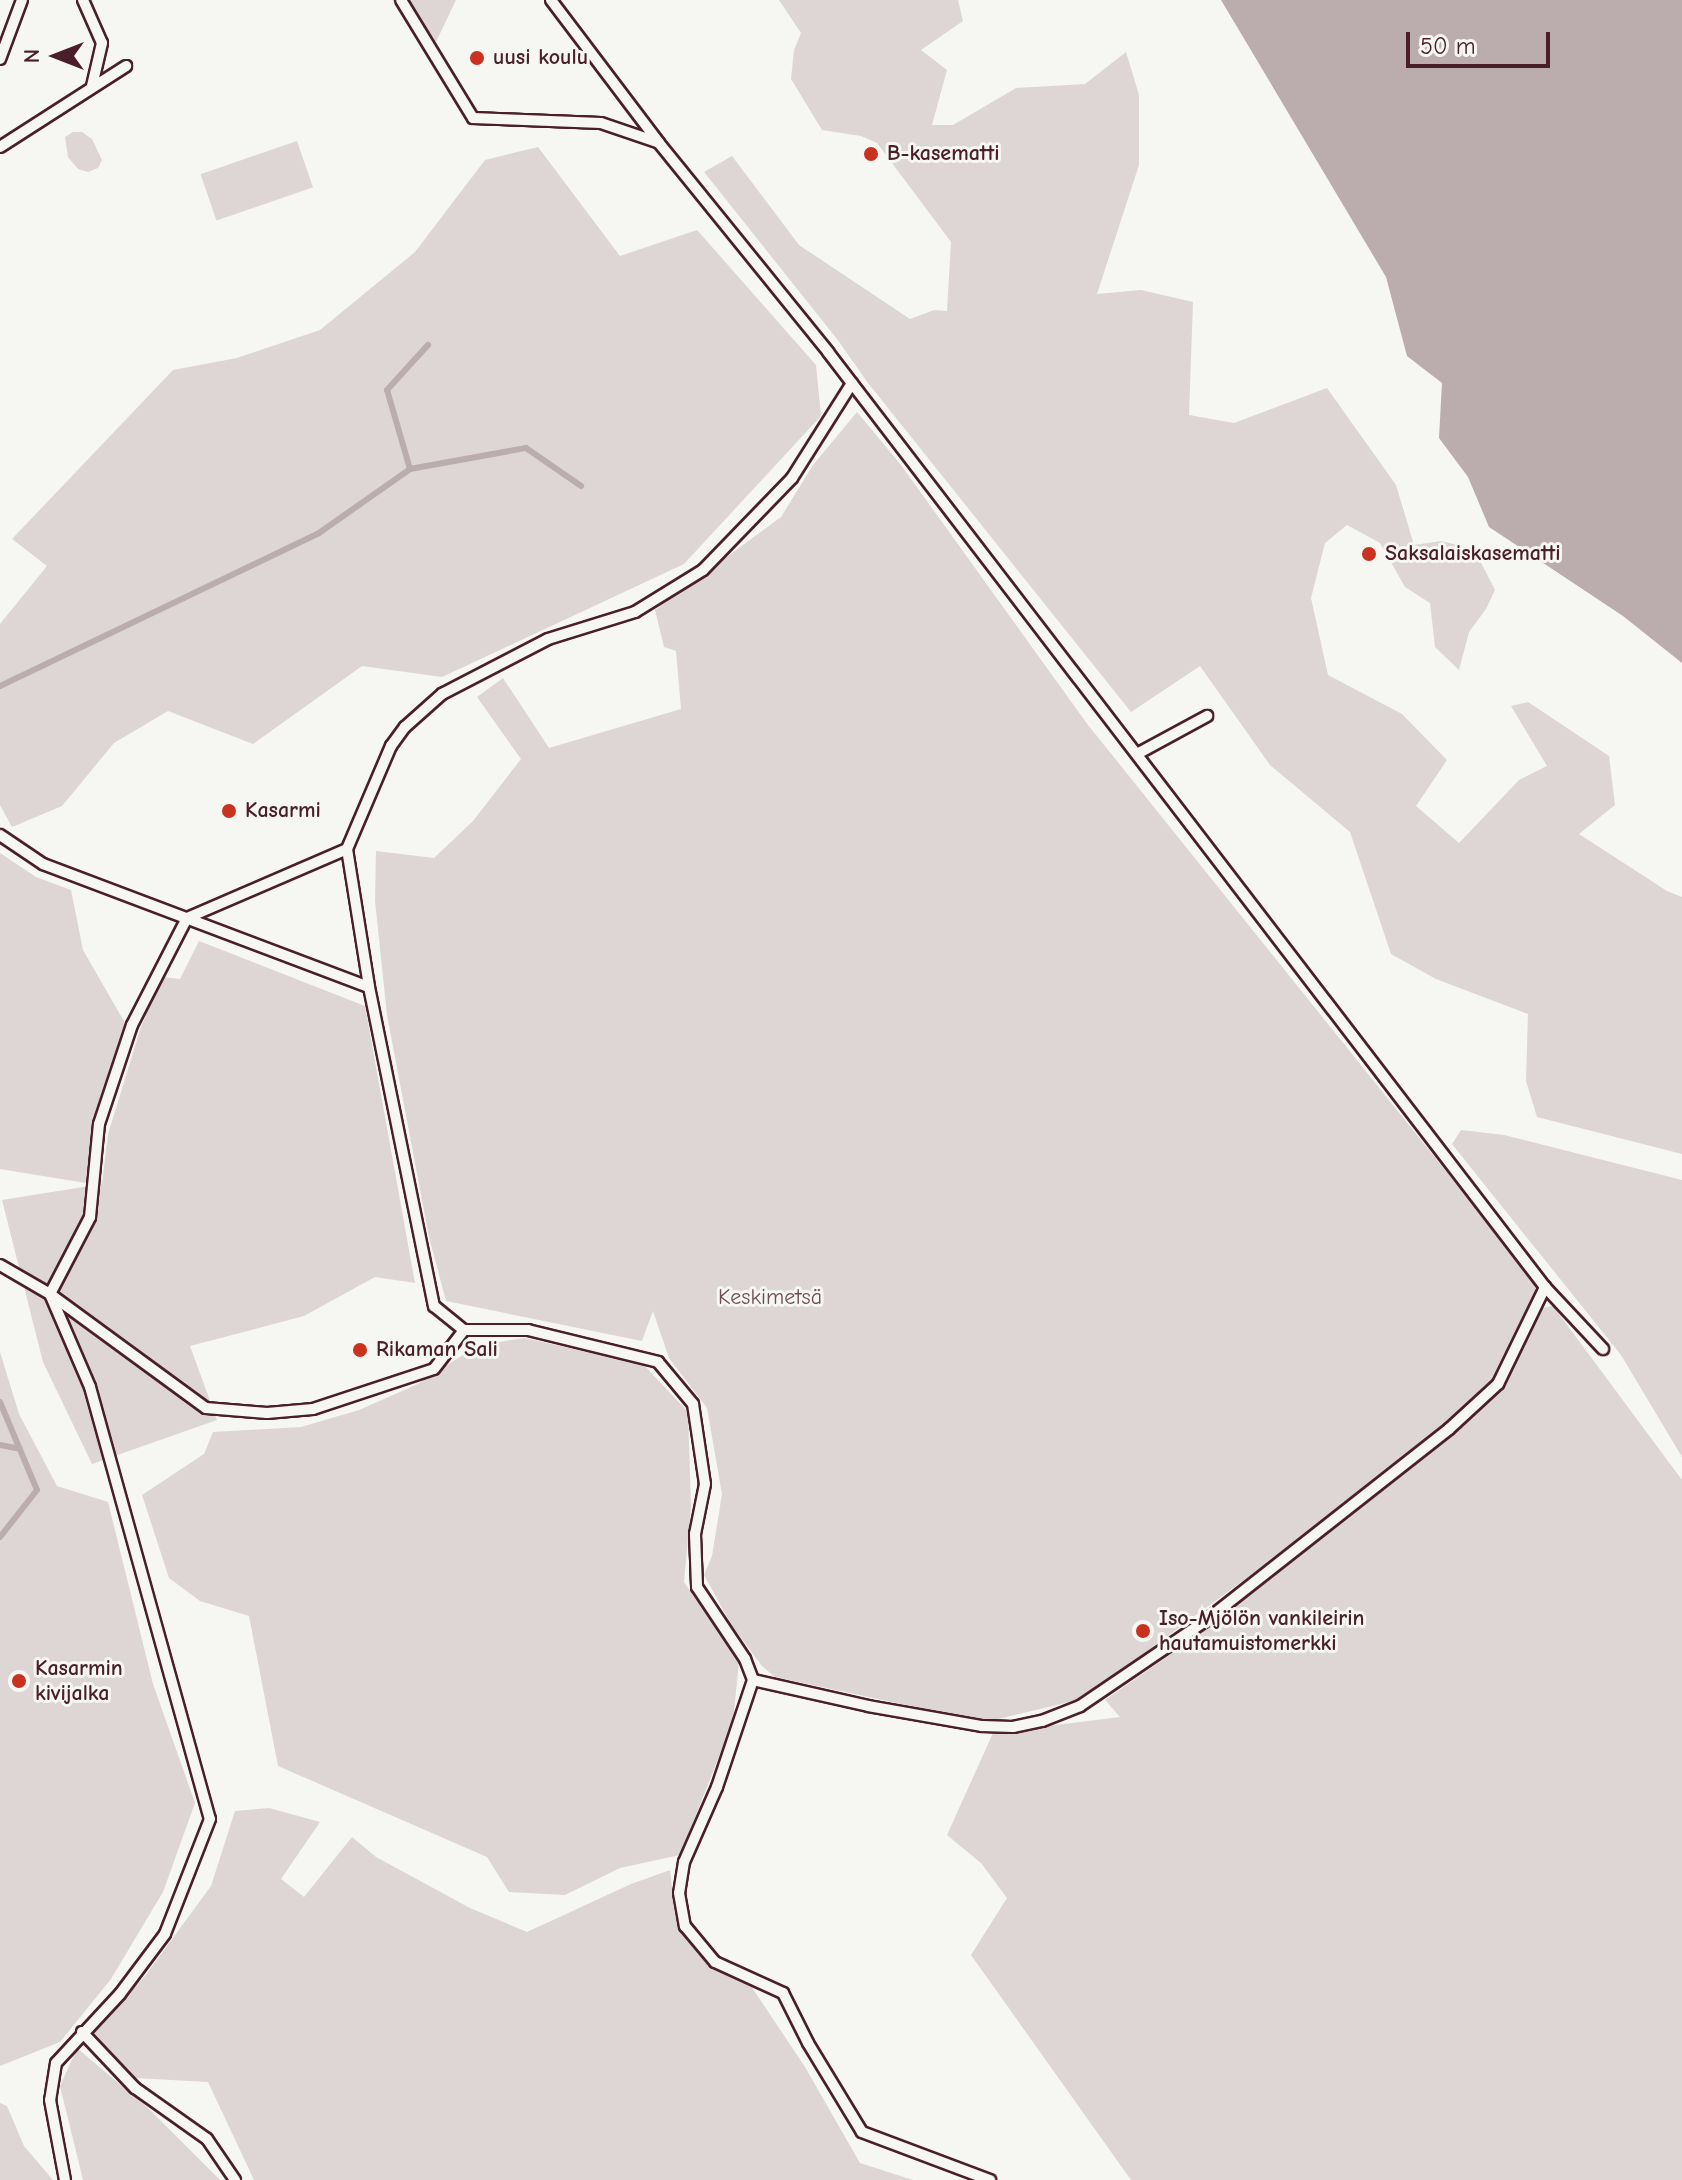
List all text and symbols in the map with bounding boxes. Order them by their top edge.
north arrow [16,16,96,96]
scale bar [1410,16,1554,66]
text: 50 m [1420,32,1476,60]
place label: uusi koulu [493,45,588,71]
text: N [19,49,45,63]
marker: uusi koulu [468,49,486,67]
place label: B-kasematti [887,141,1000,167]
marker: B-kasematti [862,145,880,163]
place label: Saksalaiskasematti [1385,541,1561,567]
marker: Saksalaiskasematti [1360,545,1378,563]
place label: Kasarmi [245,798,321,824]
marker: Kasarmi [220,802,238,820]
park label: Keskimetsä [718,1285,822,1311]
place label: Rikaman Sali [376,1337,498,1363]
marker: Rikaman Sali [351,1341,369,1359]
place label: Iso-Mjölön vankileirin hautamuistomerkki [1159,1605,1364,1656]
marker: Iso-Mjölön vankileirin hautamuistomerkki [1134,1622,1152,1640]
place label: Kasarmin kivijalka [35,1655,123,1706]
marker: Kasarmin kivijalka [10,1672,28,1690]

